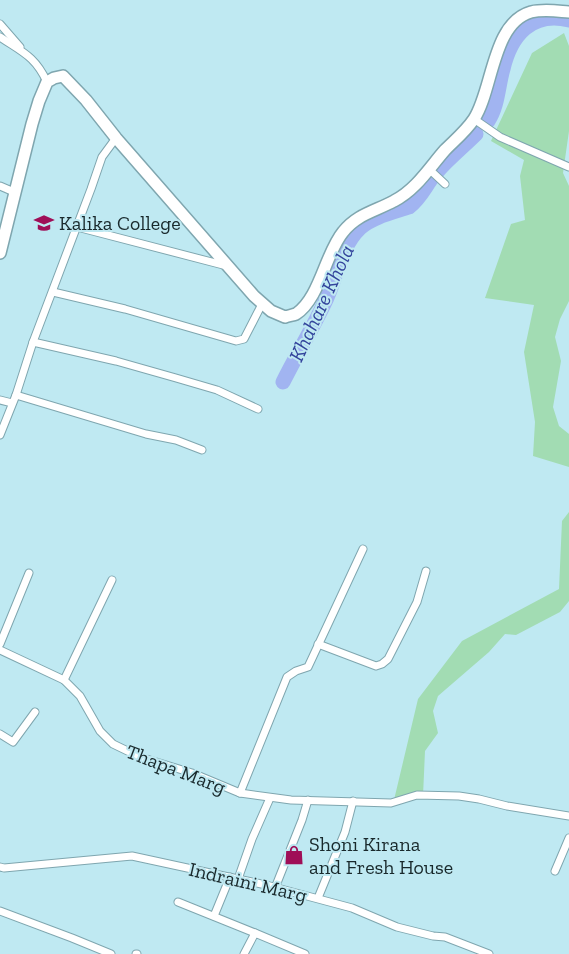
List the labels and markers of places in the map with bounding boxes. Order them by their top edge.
place label: Kalika College [59,211,181,235]
school or university icon: Kalika College [33,212,55,234]
place label: Shoni Kirana and Fresh House [309,832,453,879]
shop icon: Shoni Kirana and Fresh House [283,844,305,866]

